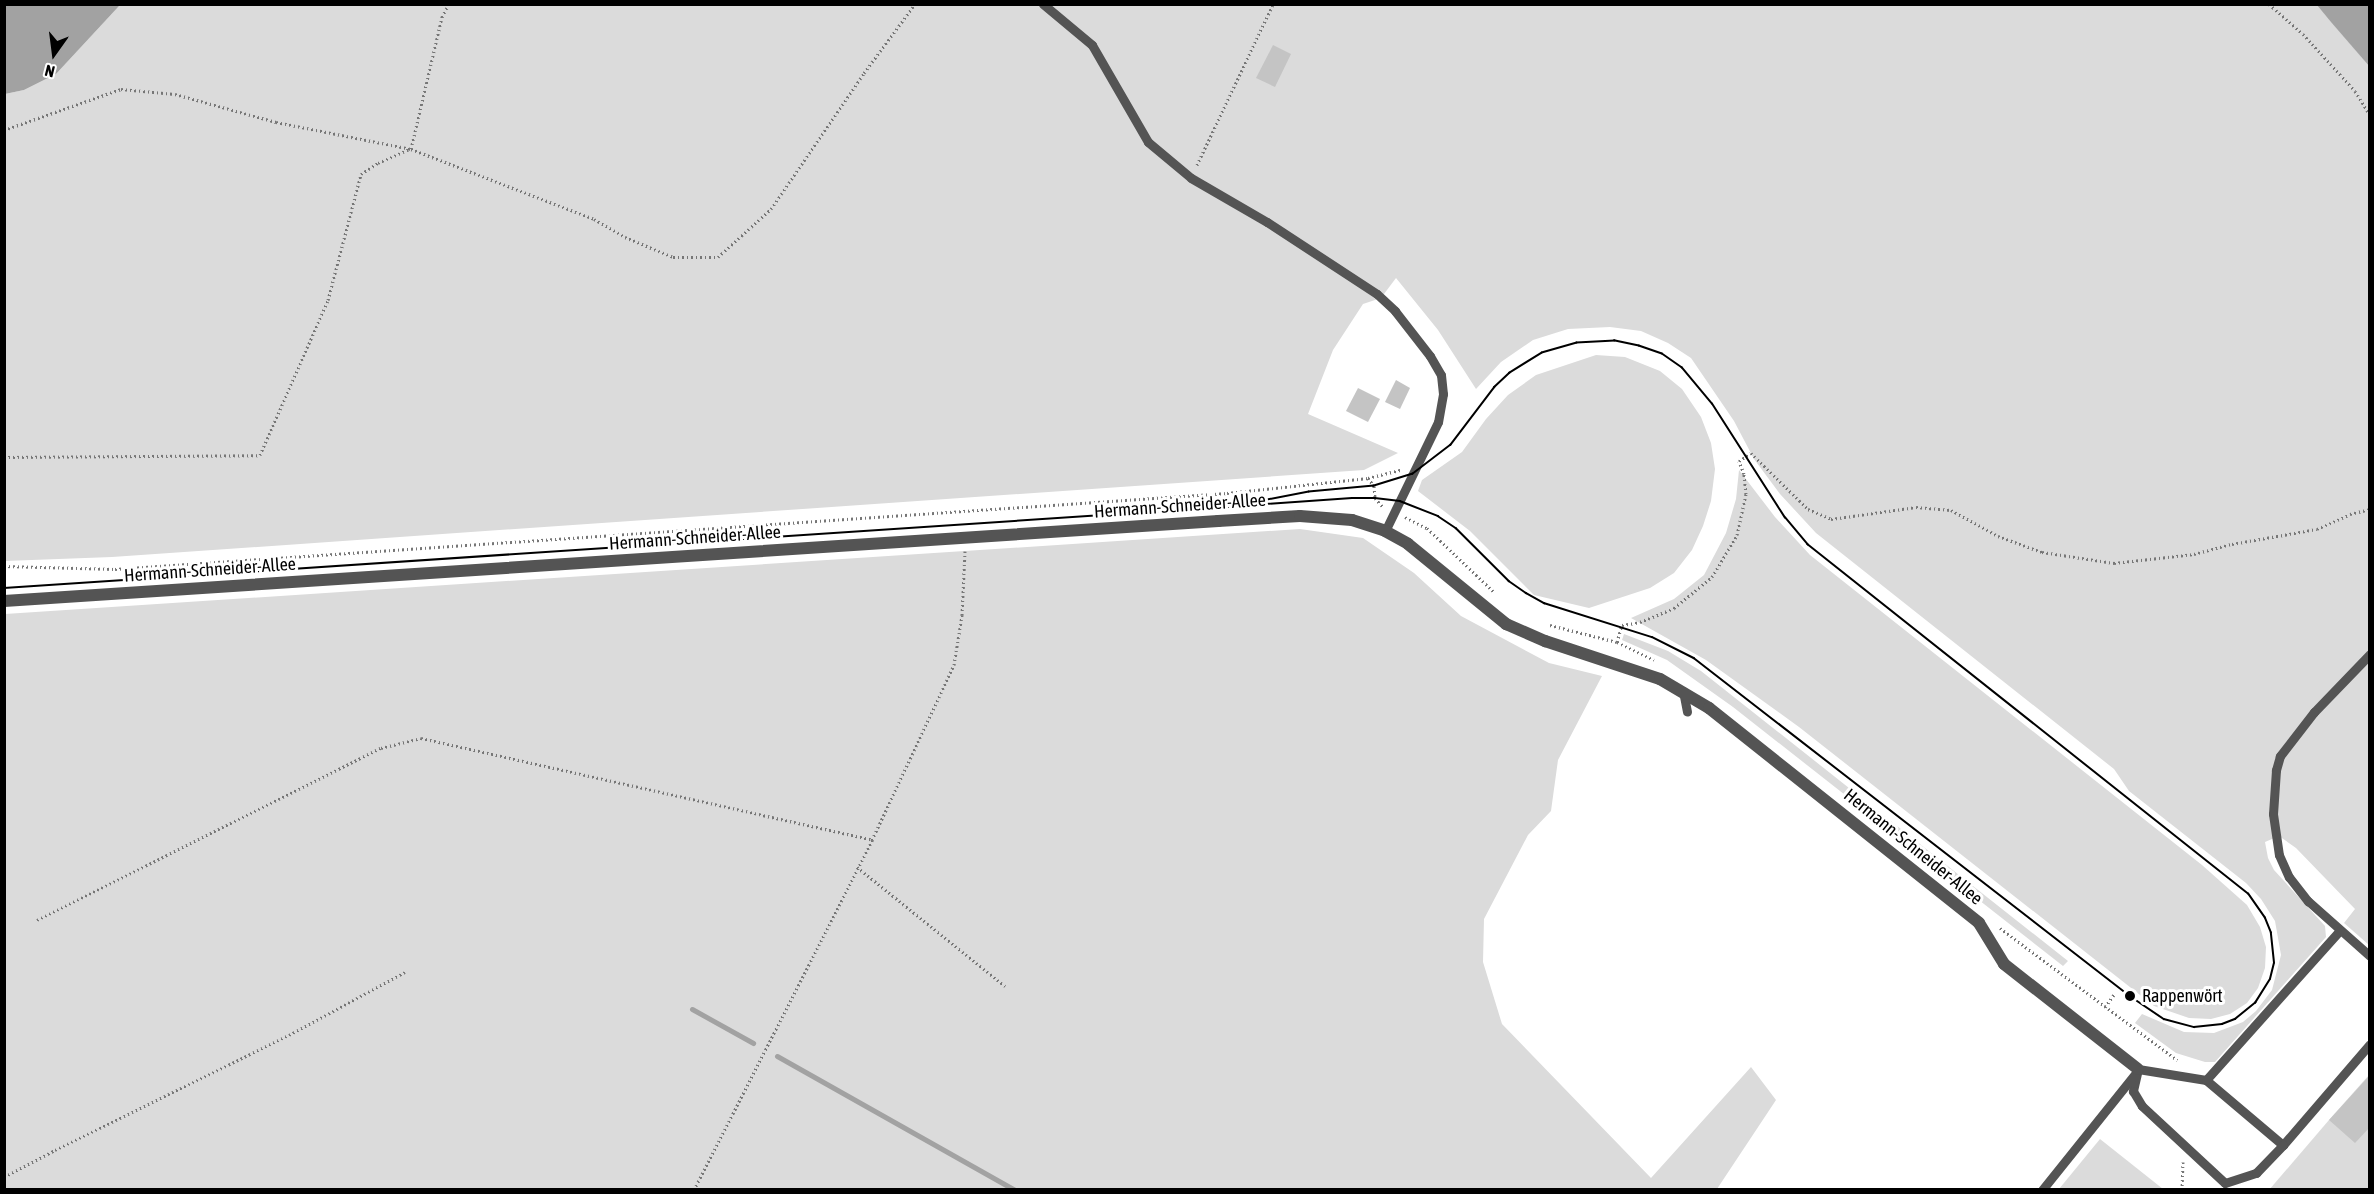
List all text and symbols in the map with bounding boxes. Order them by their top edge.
north arrow [24,24,84,84]
text: N [43,62,56,81]
street label: Hermann-Schneider-Allee [1093,489,1267,523]
street label: Hermann-Schneider-Allee [608,521,782,555]
street label: Hermann-Schneider-Allee [123,553,297,587]
street label: Hermann-Schneider-Allee [1839,784,1987,910]
place label: Rappenwört [2142,985,2223,1007]
marker: Rappenwört [2123,989,2137,1003]

